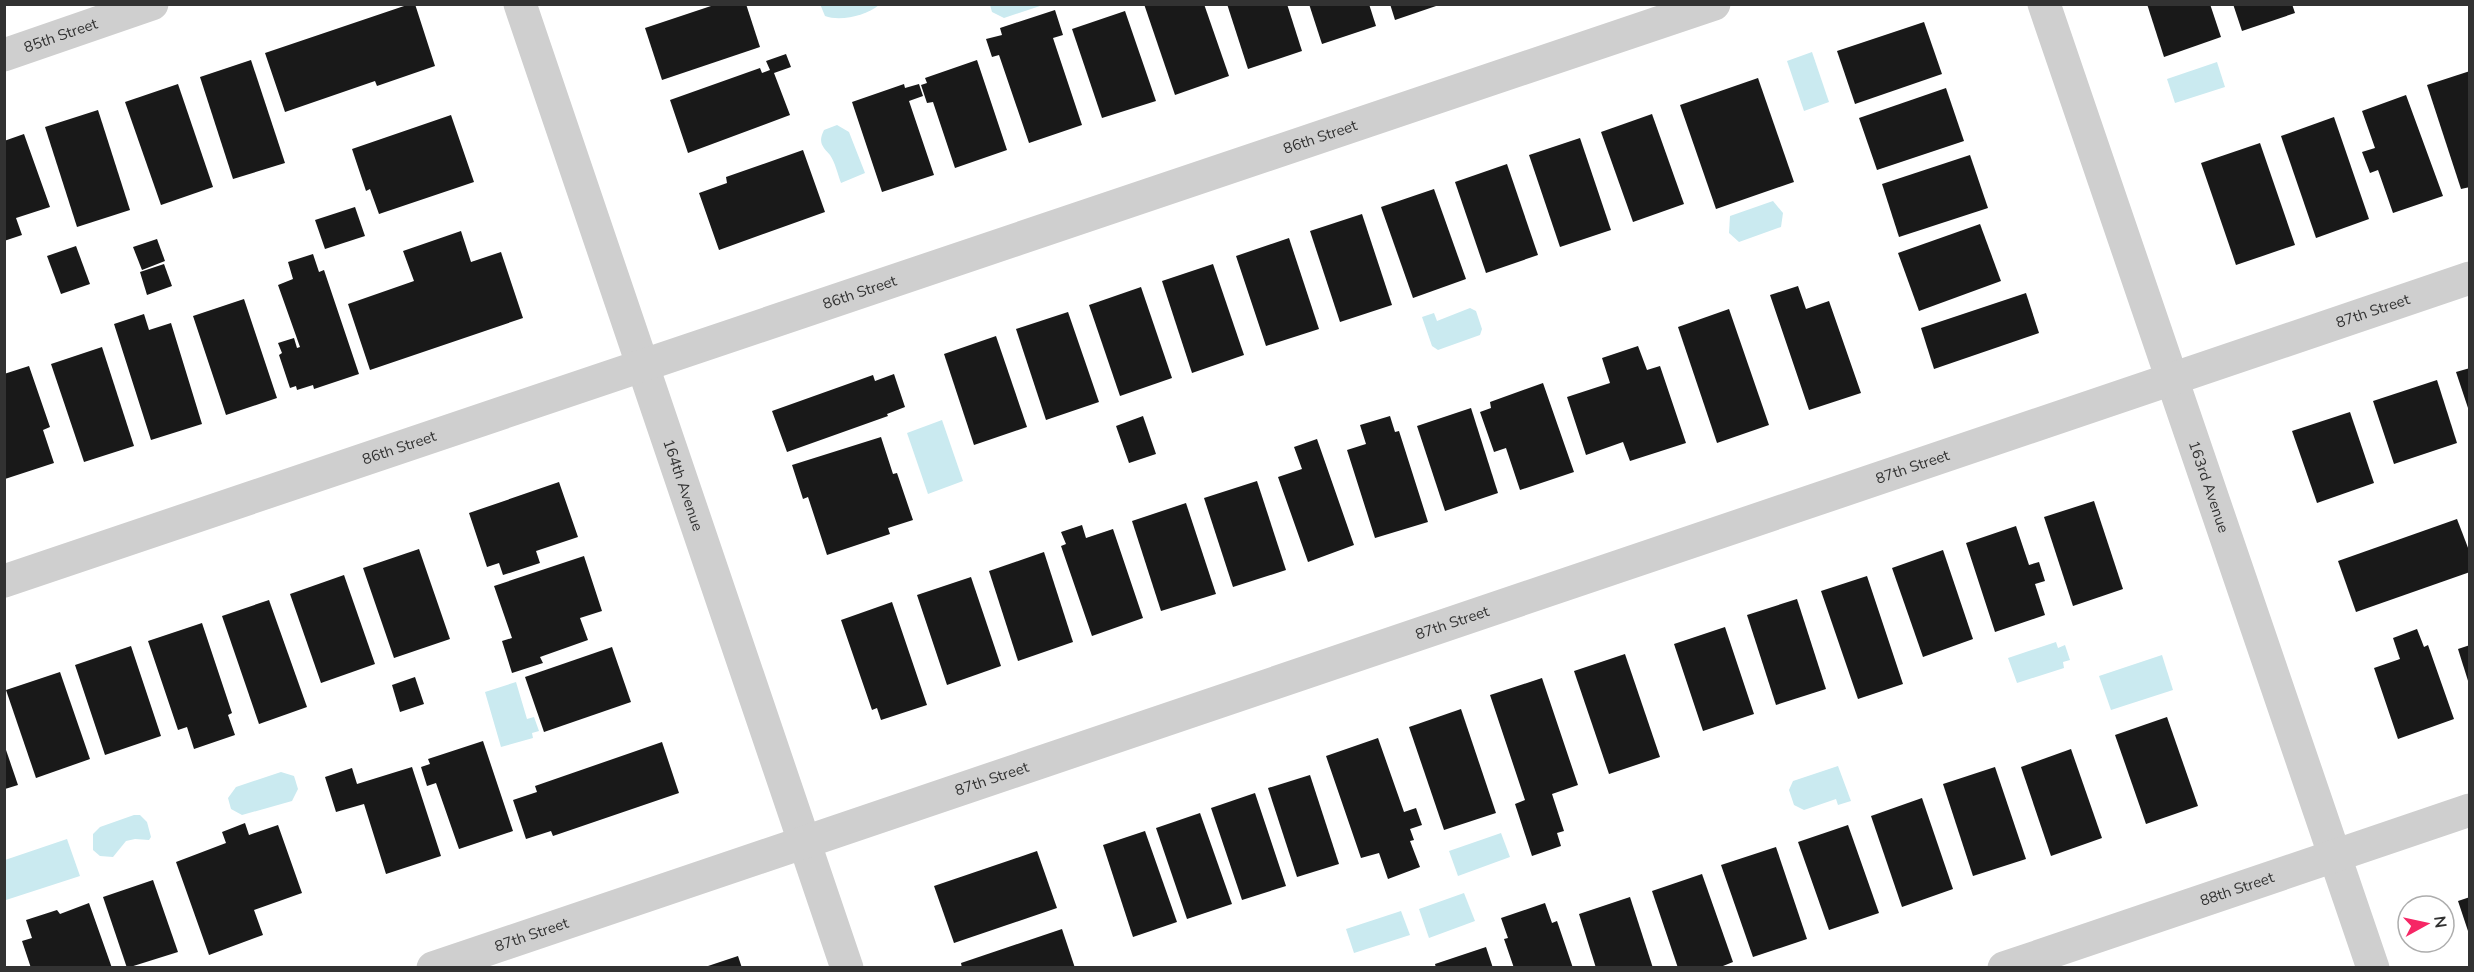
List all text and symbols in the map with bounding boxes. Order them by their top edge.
street label: 85th Street [21,13,101,57]
street label: 86th Street [1281,115,1360,159]
street label: 86th Street [820,270,900,314]
street label: 87th Street [2333,289,2413,333]
street label: 86th Street [360,426,439,469]
street label: 164th Avenue [658,437,708,534]
street label: 163rd Avenue [2184,438,2234,535]
street label: 87th Street [1873,445,1953,489]
street label: 87th Street [1413,601,1492,645]
street label: 87th Street [952,757,1032,800]
street label: 88th Street [2197,867,2277,911]
north arrow [2396,894,2456,954]
street label: 87th Street [492,913,572,956]
text: N [2428,915,2452,930]

